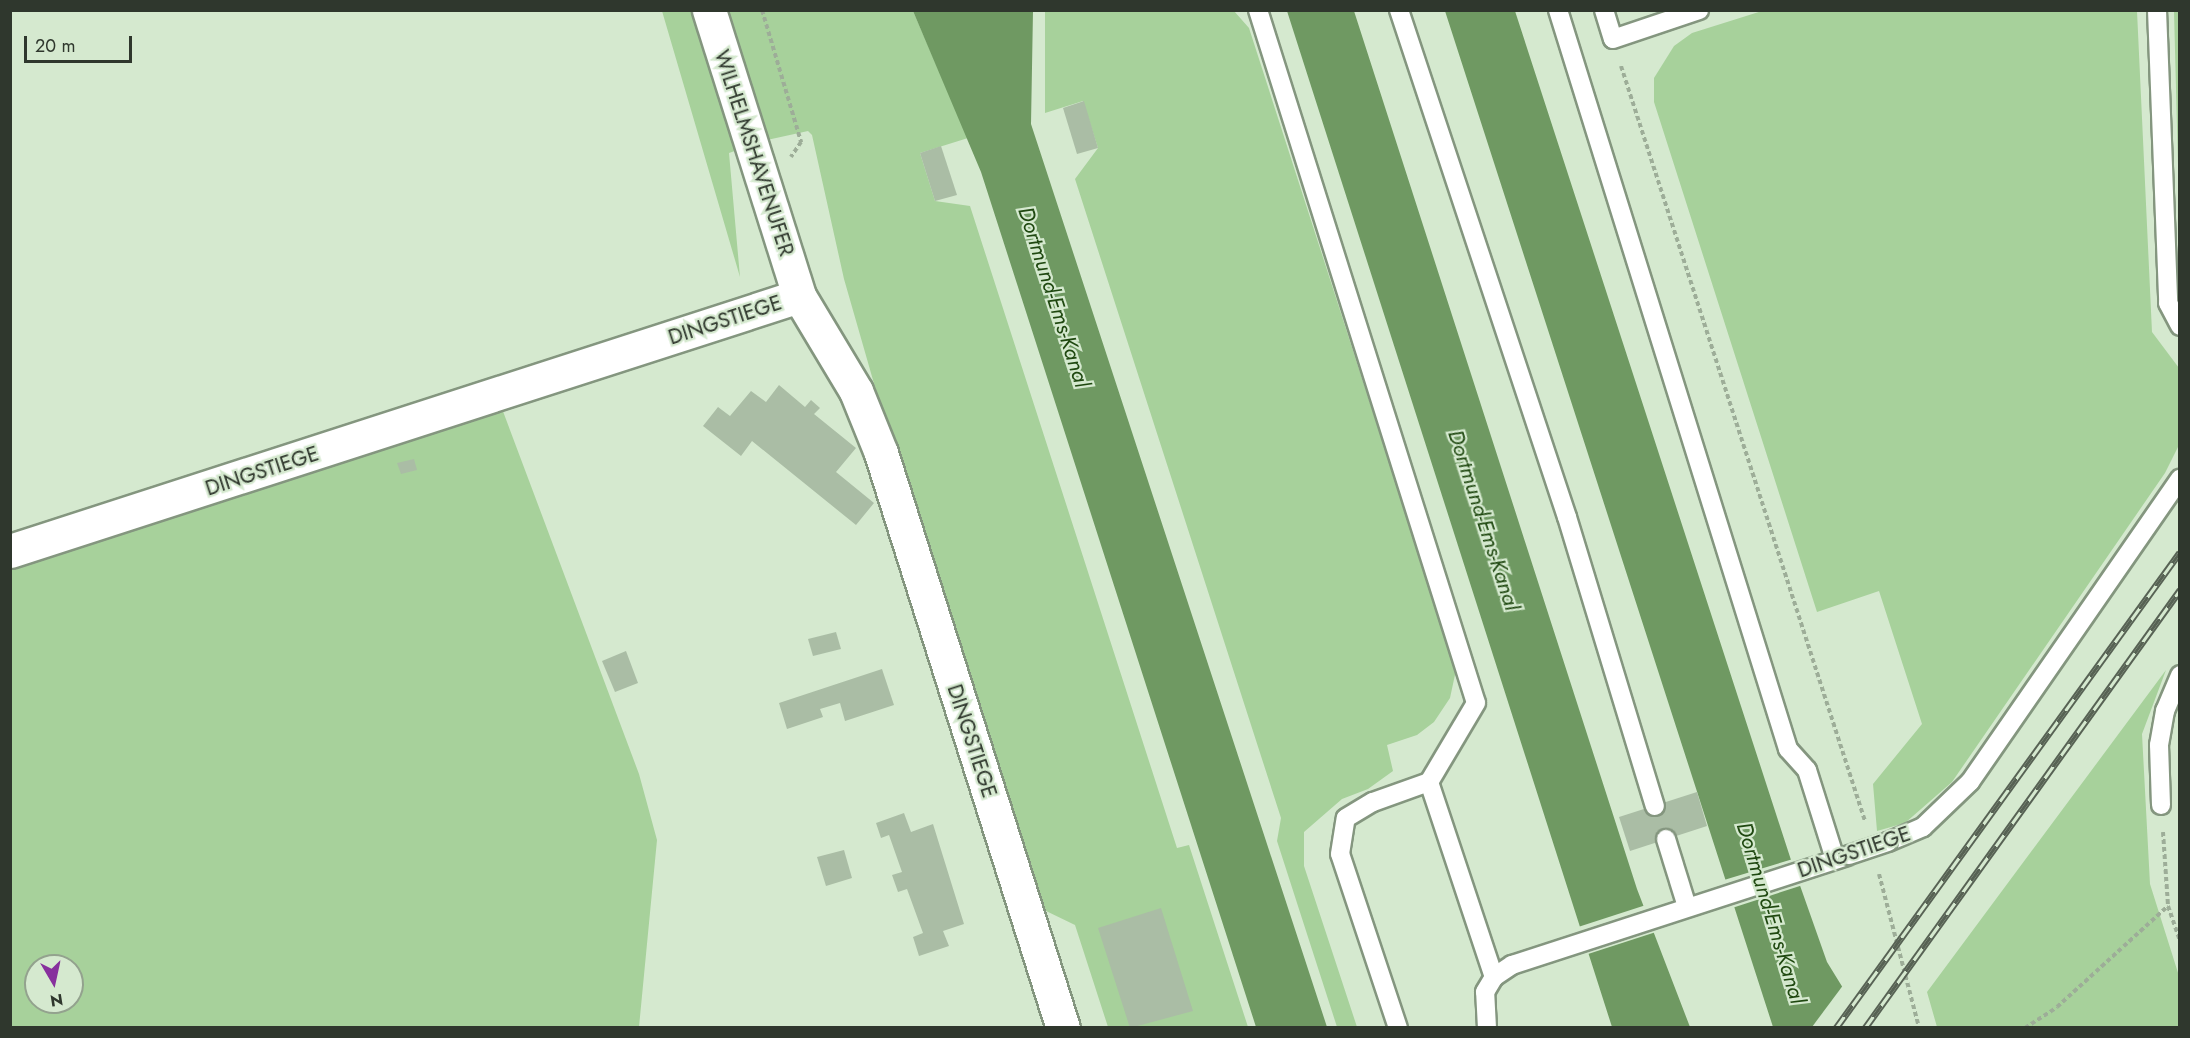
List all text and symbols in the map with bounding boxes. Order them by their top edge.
scale bar [27,24,135,62]
text: 20 m [35,33,75,59]
street label: WILHELMSHAVENUFER [709,47,799,259]
water label: Dortmund-Ems-Kanal [1012,203,1096,391]
street label: DINGSTIEGE [665,290,785,350]
water label: Dortmund-Ems-Kanal [1442,426,1526,614]
street label: DINGSTIEGE [202,441,322,501]
street label: DINGSTIEGE [942,681,1002,801]
water label: Dortmund-Ems-Kanal [1731,819,1811,1007]
street label: DINGSTIEGE [1794,821,1914,883]
north arrow [24,954,84,1014]
text: N [49,988,65,1013]

